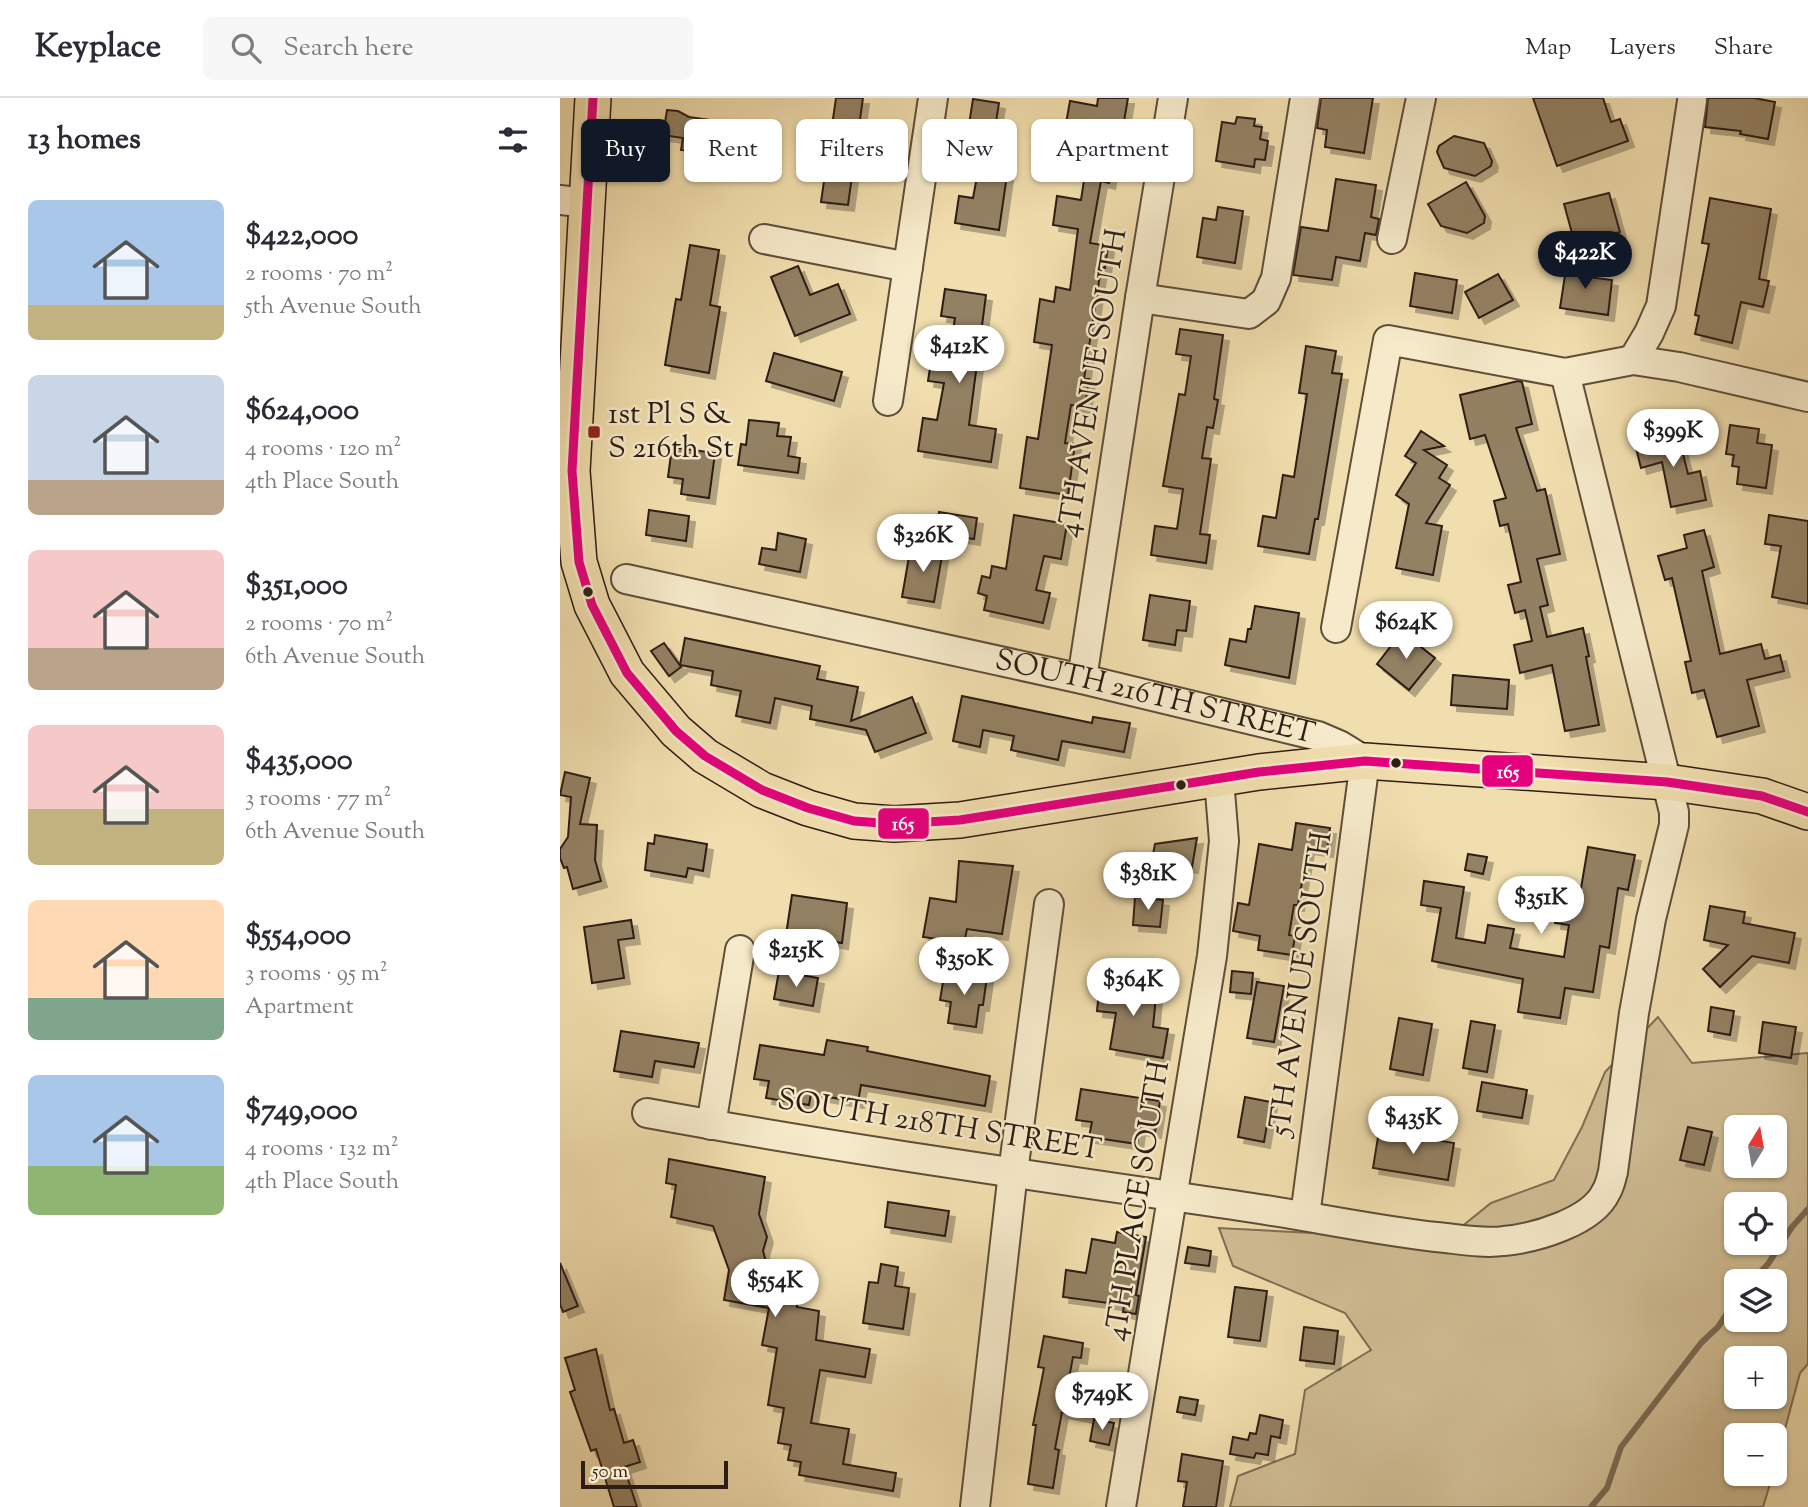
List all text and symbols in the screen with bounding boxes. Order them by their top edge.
search box [203,17,693,80]
text: Keyplace [35,24,161,72]
icon: search [227,29,265,67]
text: Search here [283,30,414,67]
text: Map [1525,31,1571,65]
text: Layers [1609,31,1676,65]
text: Share [1714,31,1773,65]
text: 13 homes [28,119,141,162]
chip: Buy [581,119,670,182]
chip: Rent [684,119,782,182]
chip: Filters [796,119,908,182]
chip: New [922,119,1017,182]
chip: Apartment [1031,119,1193,182]
icon: filters [494,121,532,159]
text: $422,000 [245,215,358,258]
street label: 4TH AVENUE SOUTH [1048,225,1140,540]
icon: home [84,228,168,312]
pin: $422K [1536,232,1634,291]
text: $422K [1554,237,1616,270]
text: 2 rooms · 70 m² [245,258,393,291]
text: 5th Avenue South [245,291,422,324]
pin: $412K [910,326,1008,385]
text: $412K [929,331,989,364]
text: $624,000 [245,390,359,433]
place label: 1st Pl S & S 216th St [608,394,734,471]
icon: home [84,403,168,487]
pin: $399K [1624,410,1722,469]
text: $399K [1643,415,1703,448]
marker: 1st Pl S & S 216th St [586,424,602,440]
text: 4 rooms · 120 m² [245,433,401,466]
text: 4th Place South [245,466,399,499]
pin: $326K [874,514,972,574]
text: $326K [893,520,953,553]
text: $351,000 [245,565,348,608]
icon: home [84,578,168,662]
unlabelled marker [581,585,595,599]
pin: $624K [1357,602,1455,661]
text: $624K [1375,607,1437,640]
text: 2 rooms · 70 m² [245,608,393,641]
street label: SOUTH 216TH STREET [991,639,1319,756]
text: 6th Avenue South [245,641,425,674]
text: $435,000 [245,740,353,783]
icon: home [84,753,168,837]
line badge: 165 [1481,754,1534,788]
unlabelled marker [1389,756,1403,770]
text: 165 [1497,760,1520,787]
unlabelled marker [1174,778,1188,792]
text: 3 rooms · 77 m² [245,783,391,816]
line badge: 165 [877,807,930,840]
text: 165 [892,812,915,839]
text: 6th Avenue South [245,816,425,849]
street label: 5TH AVENUE SOUTH [1259,829,1345,1141]
pin: $381K [1099,852,1197,912]
text: $381K [1119,858,1177,891]
pin: $351K [1492,876,1590,936]
text: $351K [1514,882,1568,915]
text: $554,000 [245,915,351,958]
icon: home [84,928,168,1012]
pin: $215K [747,930,845,989]
text: $215K [768,935,824,968]
pin: $350K [915,937,1013,997]
text: $350K [935,943,993,976]
text: 3 rooms · 95 m² [245,958,388,991]
pin: $364K [1084,958,1182,1018]
text: $364K [1103,964,1163,997]
text: Apartment [245,991,354,1024]
street label: 4TH PLACE SOUTH [1096,1058,1182,1344]
street label: SOUTH 218TH STREET [774,1079,1104,1173]
text: $749,000 [245,1090,358,1133]
pin: $435K [1364,1096,1462,1156]
text: $435K [1384,1102,1442,1135]
icon: home [84,1103,168,1187]
north arrow [1724,1115,1787,1178]
map controls [1724,1115,1787,1486]
text: 4 rooms · 132 m² [245,1133,398,1166]
text: 4th Place South [245,1166,399,1199]
button: locate [1724,1192,1787,1255]
pin: $554K [726,1260,824,1319]
text: $554K [747,1265,803,1298]
button: layers [1724,1269,1787,1332]
button: + [1724,1346,1787,1409]
pin: $749K [1053,1372,1151,1432]
text: $749K [1071,1378,1133,1411]
button: − [1724,1423,1787,1486]
scale bar [581,1458,728,1490]
text: 50 m [592,1459,628,1486]

